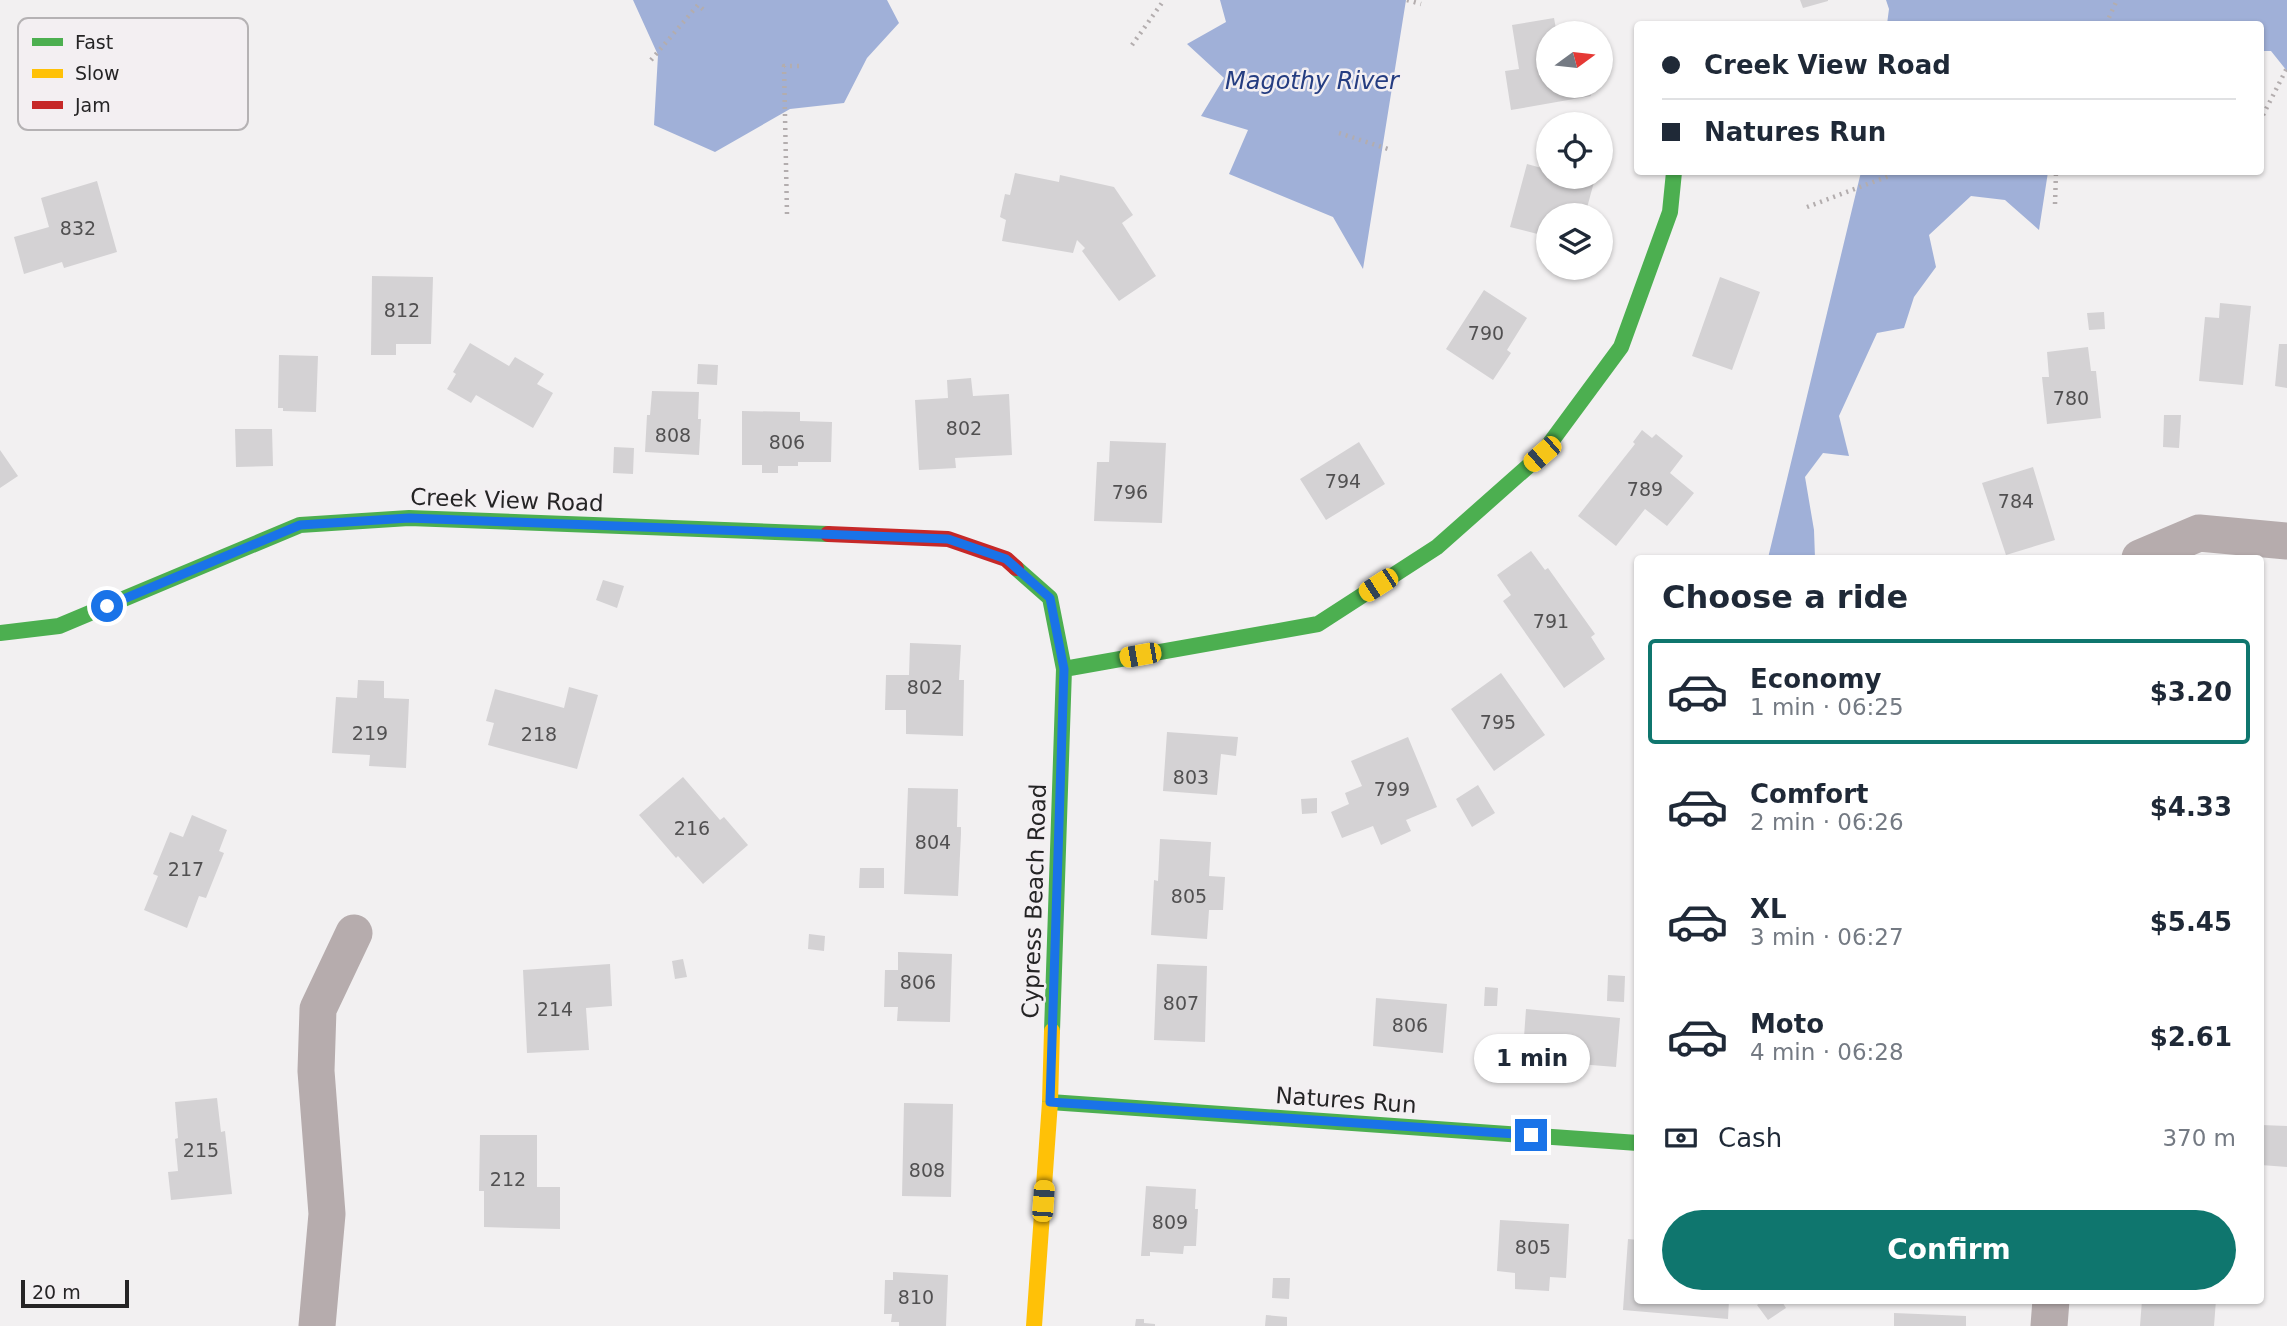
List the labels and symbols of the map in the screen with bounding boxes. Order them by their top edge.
legend [18,18,248,130]
north arrow [1536,21,1614,98]
text: Fast [75,31,113,53]
text: Slow [75,62,120,84]
water label: Magothy River [1225,67,1401,95]
text: Jam [74,94,111,116]
house number: 832 [60,217,96,239]
house number: 812 [384,299,420,321]
house number: 790 [1468,322,1504,344]
house number: 780 [2053,387,2089,409]
house number: 802 [946,417,982,439]
house number: 808 [655,424,691,446]
house number: 806 [769,431,805,453]
car [1520,432,1565,476]
house number: 794 [1325,470,1361,492]
house number: 789 [1627,478,1663,500]
house number: 796 [1112,481,1148,503]
street label: Creek View Road [410,484,604,516]
house number: 784 [1998,490,2034,512]
car [1355,565,1402,605]
route start [91,590,123,622]
house number: 791 [1533,610,1569,632]
car [1118,641,1163,669]
house number: 802 [907,676,943,698]
house number: 795 [1480,711,1516,733]
house number: 219 [352,722,388,744]
house number: 218 [521,723,557,745]
house number: 803 [1173,766,1209,788]
house number: 799 [1374,778,1410,800]
street label: Cypress Beach Road [1017,783,1051,1019]
house number: 216 [674,817,710,839]
house number: 804 [915,831,951,853]
house number: 217 [168,858,204,880]
house number: 805 [1171,885,1207,907]
house number: 806 [900,971,936,993]
house number: 807 [1163,992,1199,1014]
house number: 214 [537,998,573,1020]
house number: 806 [1392,1014,1428,1036]
callout: 1 min [1473,1034,1589,1082]
street label: Natures Run [1275,1082,1417,1118]
route end [1515,1119,1547,1151]
house number: 215 [183,1139,219,1161]
house number: 808 [909,1159,945,1181]
house number: 212 [490,1168,526,1190]
car [1032,1179,1055,1223]
house number: 809 [1152,1211,1188,1233]
house number: 805 [1515,1236,1551,1258]
scale bar [21,1277,130,1309]
house number: 810 [898,1286,934,1308]

